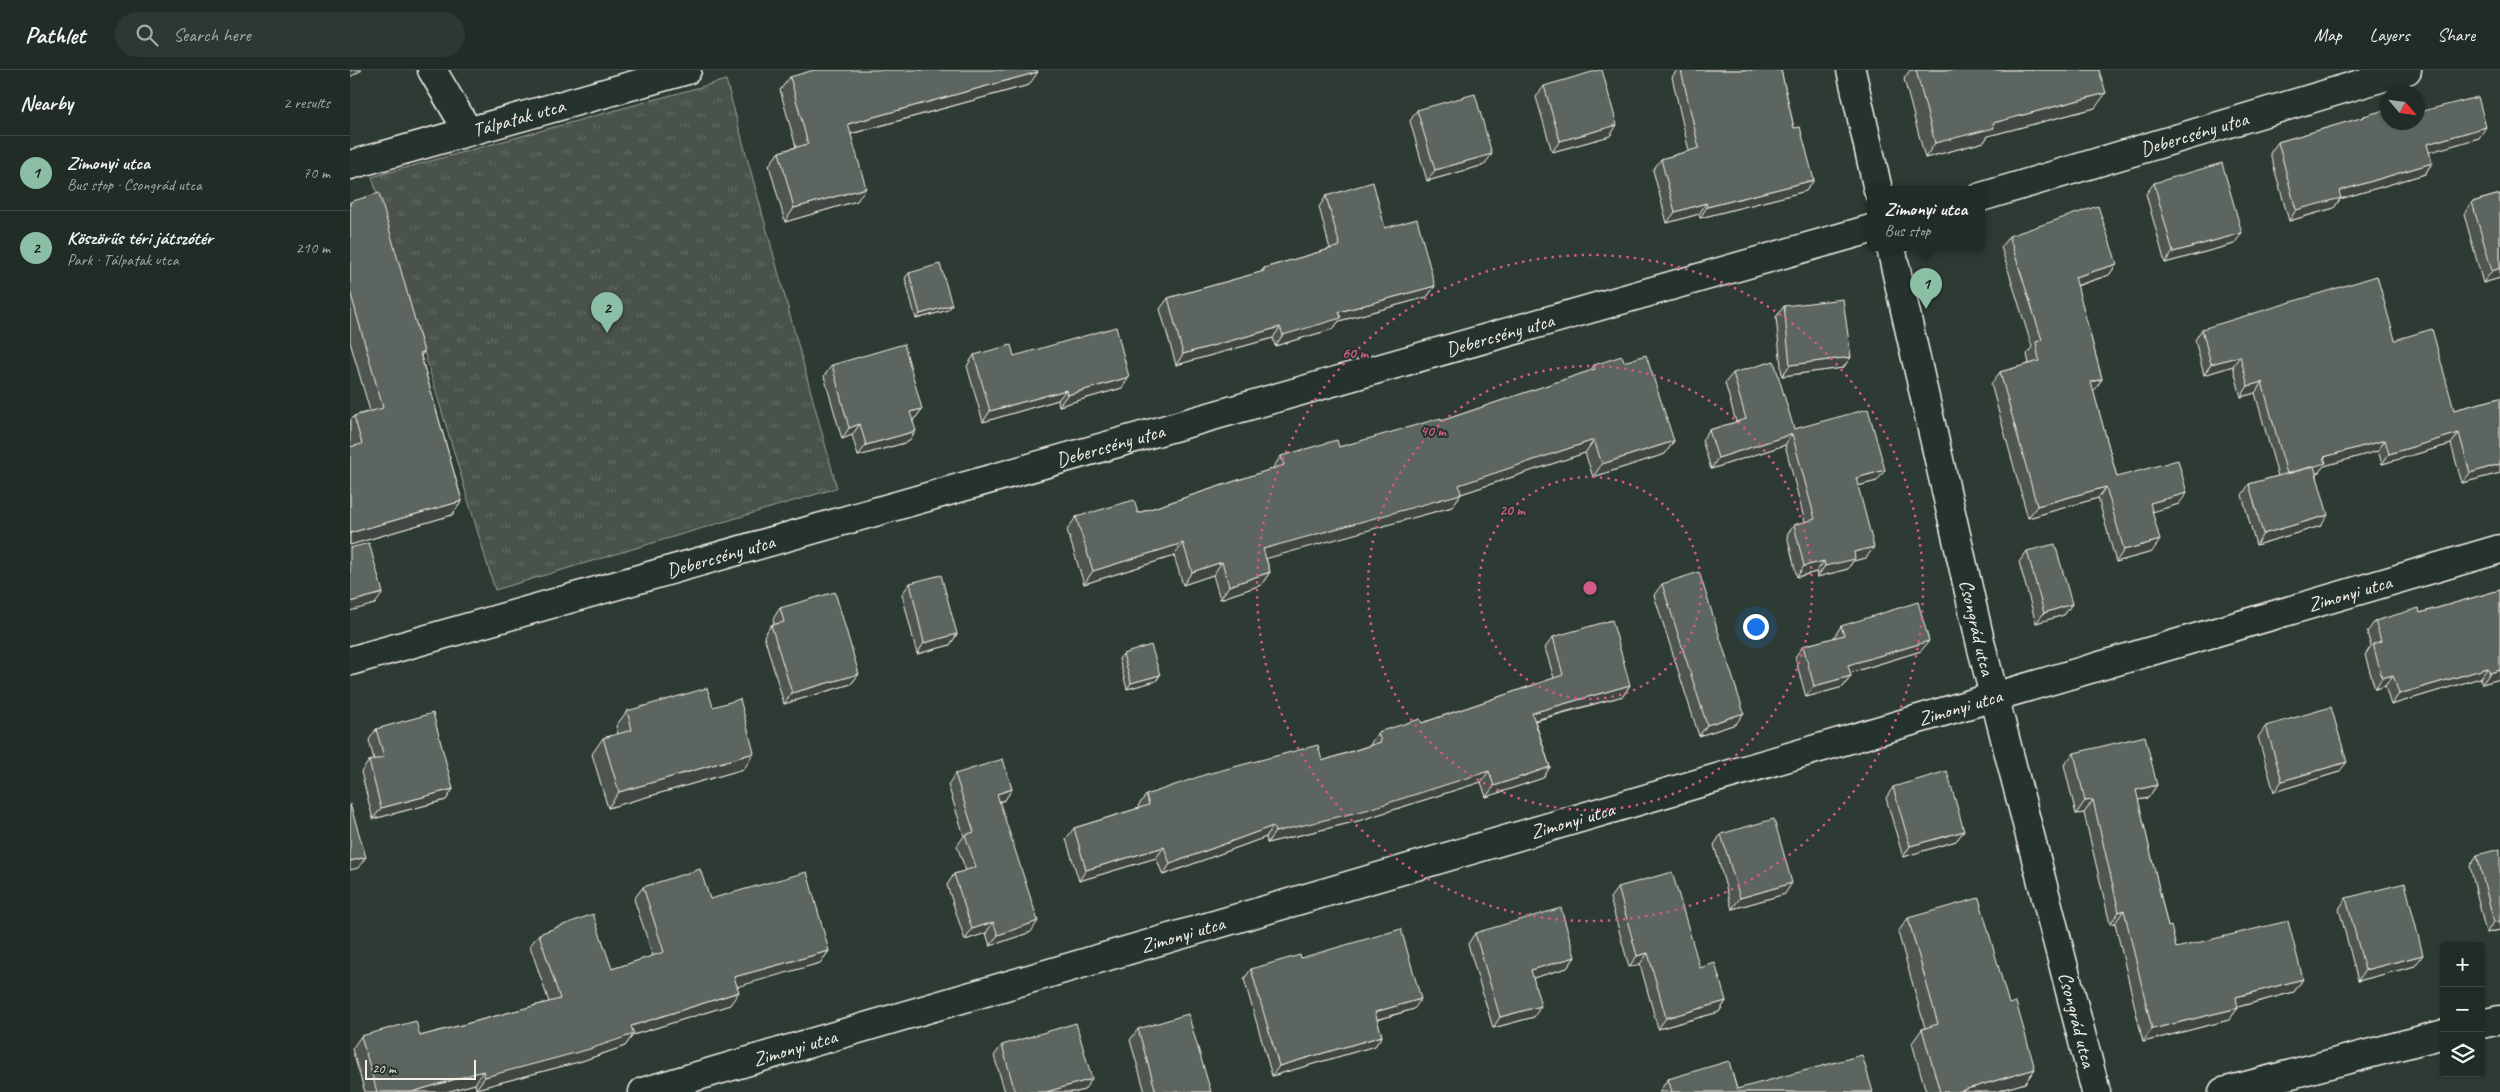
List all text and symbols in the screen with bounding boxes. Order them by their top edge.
search box [115,12,465,57]
text: Pathlet [25,20,85,50]
icon: search [133,21,161,49]
text: Search here [173,23,251,47]
text: Map [2314,24,2342,46]
text: Layers [2370,24,2409,46]
text: Share [2437,24,2475,46]
north arrow [2380,85,2425,130]
text: Nearby [20,90,73,116]
text: 2 results [283,93,330,113]
street label: Tálpatak utca [470,93,569,143]
street label: Debercsény utca [2137,106,2253,162]
text: Zimonyi utca [67,151,150,175]
text: 1 [32,163,40,183]
text: 70 m [303,163,330,183]
text: Bus stop · Csongrád utca [67,175,202,195]
popup [1867,186,1985,251]
text: Zimonyi utca [1885,197,1967,221]
text: Bus stop [1885,221,1931,241]
text: Köszörűs téri játszótér [67,226,213,250]
text: 2 [32,238,40,258]
text: 210 m [296,238,330,258]
text: Park · Tálpatak utca [67,250,179,270]
pin: 1 [1910,268,1942,309]
pin: 2 [591,292,623,333]
street label: Debercsény utca [1443,307,1559,362]
text: 60 m [1342,344,1369,363]
street label: Debercsény utca [1053,418,1169,473]
text: 40 m [1420,422,1447,441]
text: 20 m [1499,501,1526,520]
street label: Debercsény utca [664,529,779,584]
street label: Zimonyi utca [2305,569,2396,618]
street label: Csongrád utca [1954,577,2001,680]
centre of rings [1581,579,1599,597]
your location [1743,614,1769,640]
street label: Zimonyi utca [1915,683,2007,731]
street label: Zimonyi utca [1527,796,1619,845]
street label: Zimonyi utca [1138,910,1229,959]
map controls [2440,942,2485,1077]
button: + [2440,942,2485,987]
street label: Csongrád utca [2053,970,2102,1072]
button: − [2440,987,2485,1032]
street label: Zimonyi utca [750,1024,841,1072]
button: layers [2440,1032,2485,1077]
scale bar [365,1057,476,1080]
text: 20 m [372,1060,396,1077]

